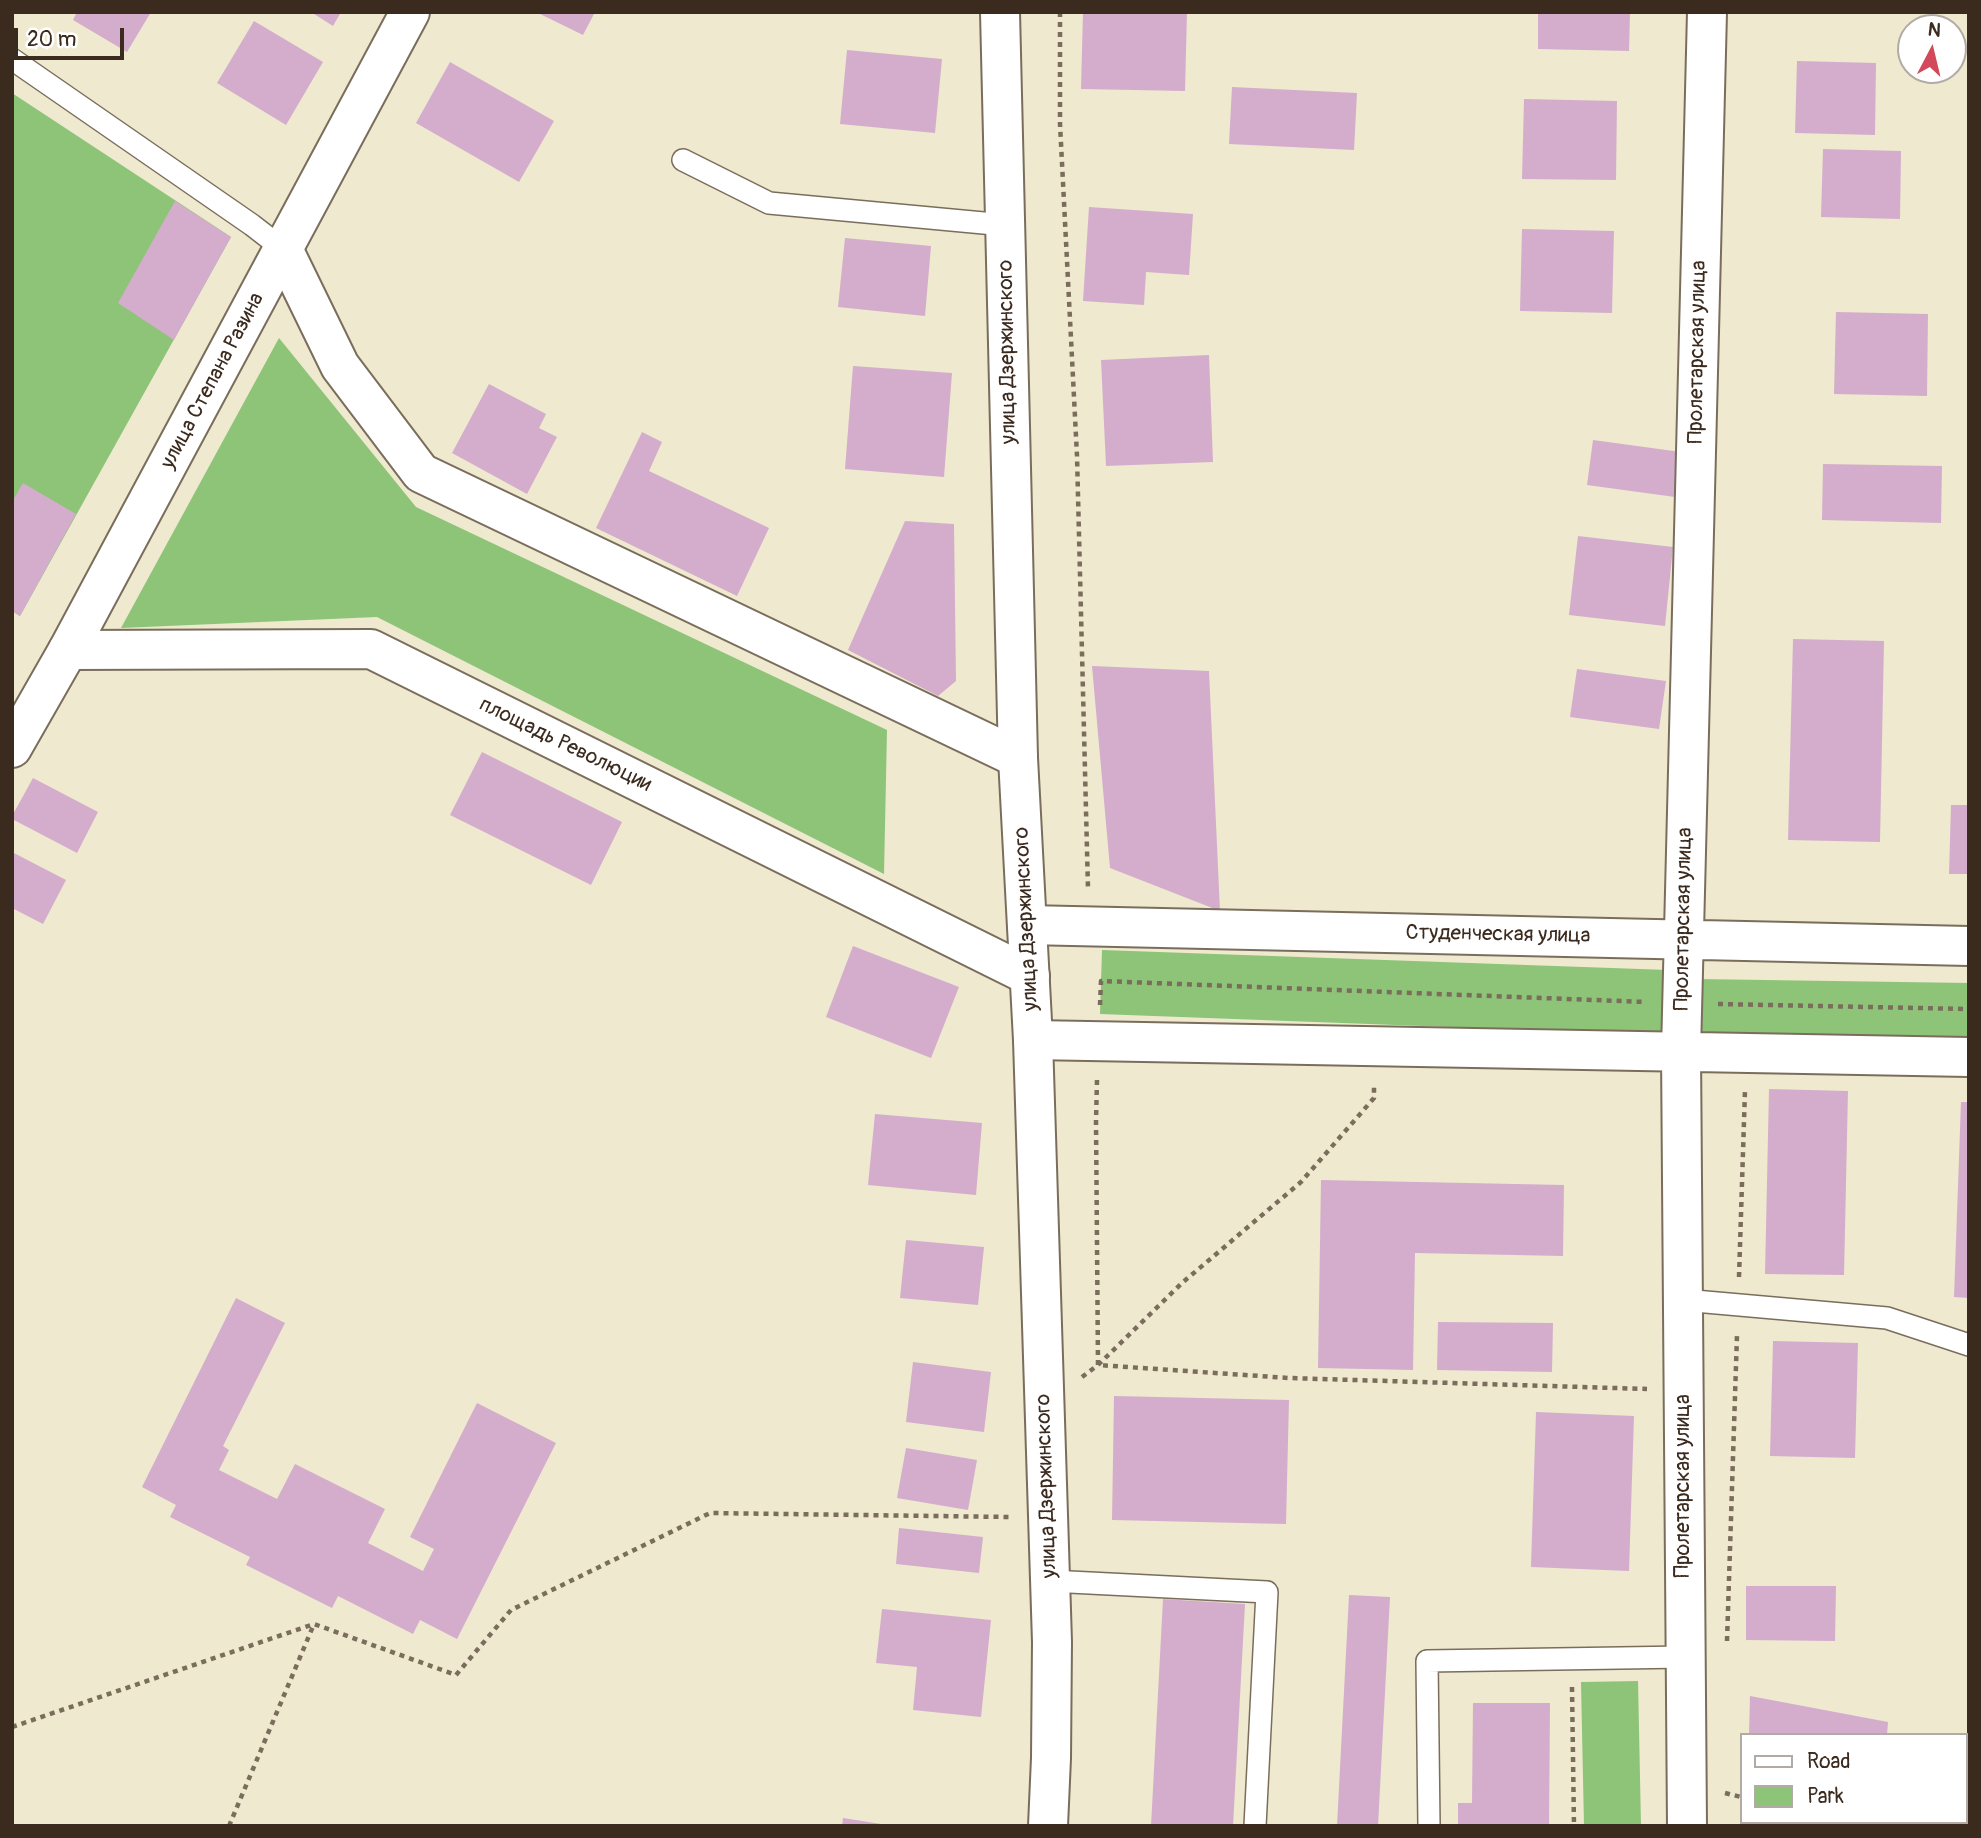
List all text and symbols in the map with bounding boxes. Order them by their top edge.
scale bar [18,14,128,58]
north arrow [1897,14,1967,84]
text: N [1926,17,1942,43]
text: 20 m [27,26,76,53]
street label: улица Дзержинского [994,260,1022,444]
street label: Пролетарская улица [1684,260,1712,444]
street label: улица Степана Разина [156,289,270,473]
street label: площадь Революции [475,692,655,798]
street label: улица Дзержинского [1010,826,1044,1012]
street label: Пролетарская улица [1670,827,1698,1011]
street label: Студенческая улица [1405,921,1591,949]
street label: улица Дзержинского [1031,1393,1063,1579]
street label: Пролетарская улица [1671,1394,1697,1578]
legend [1740,1733,1967,1824]
text: Road [1807,1748,1851,1775]
text: Park [1807,1783,1844,1810]

